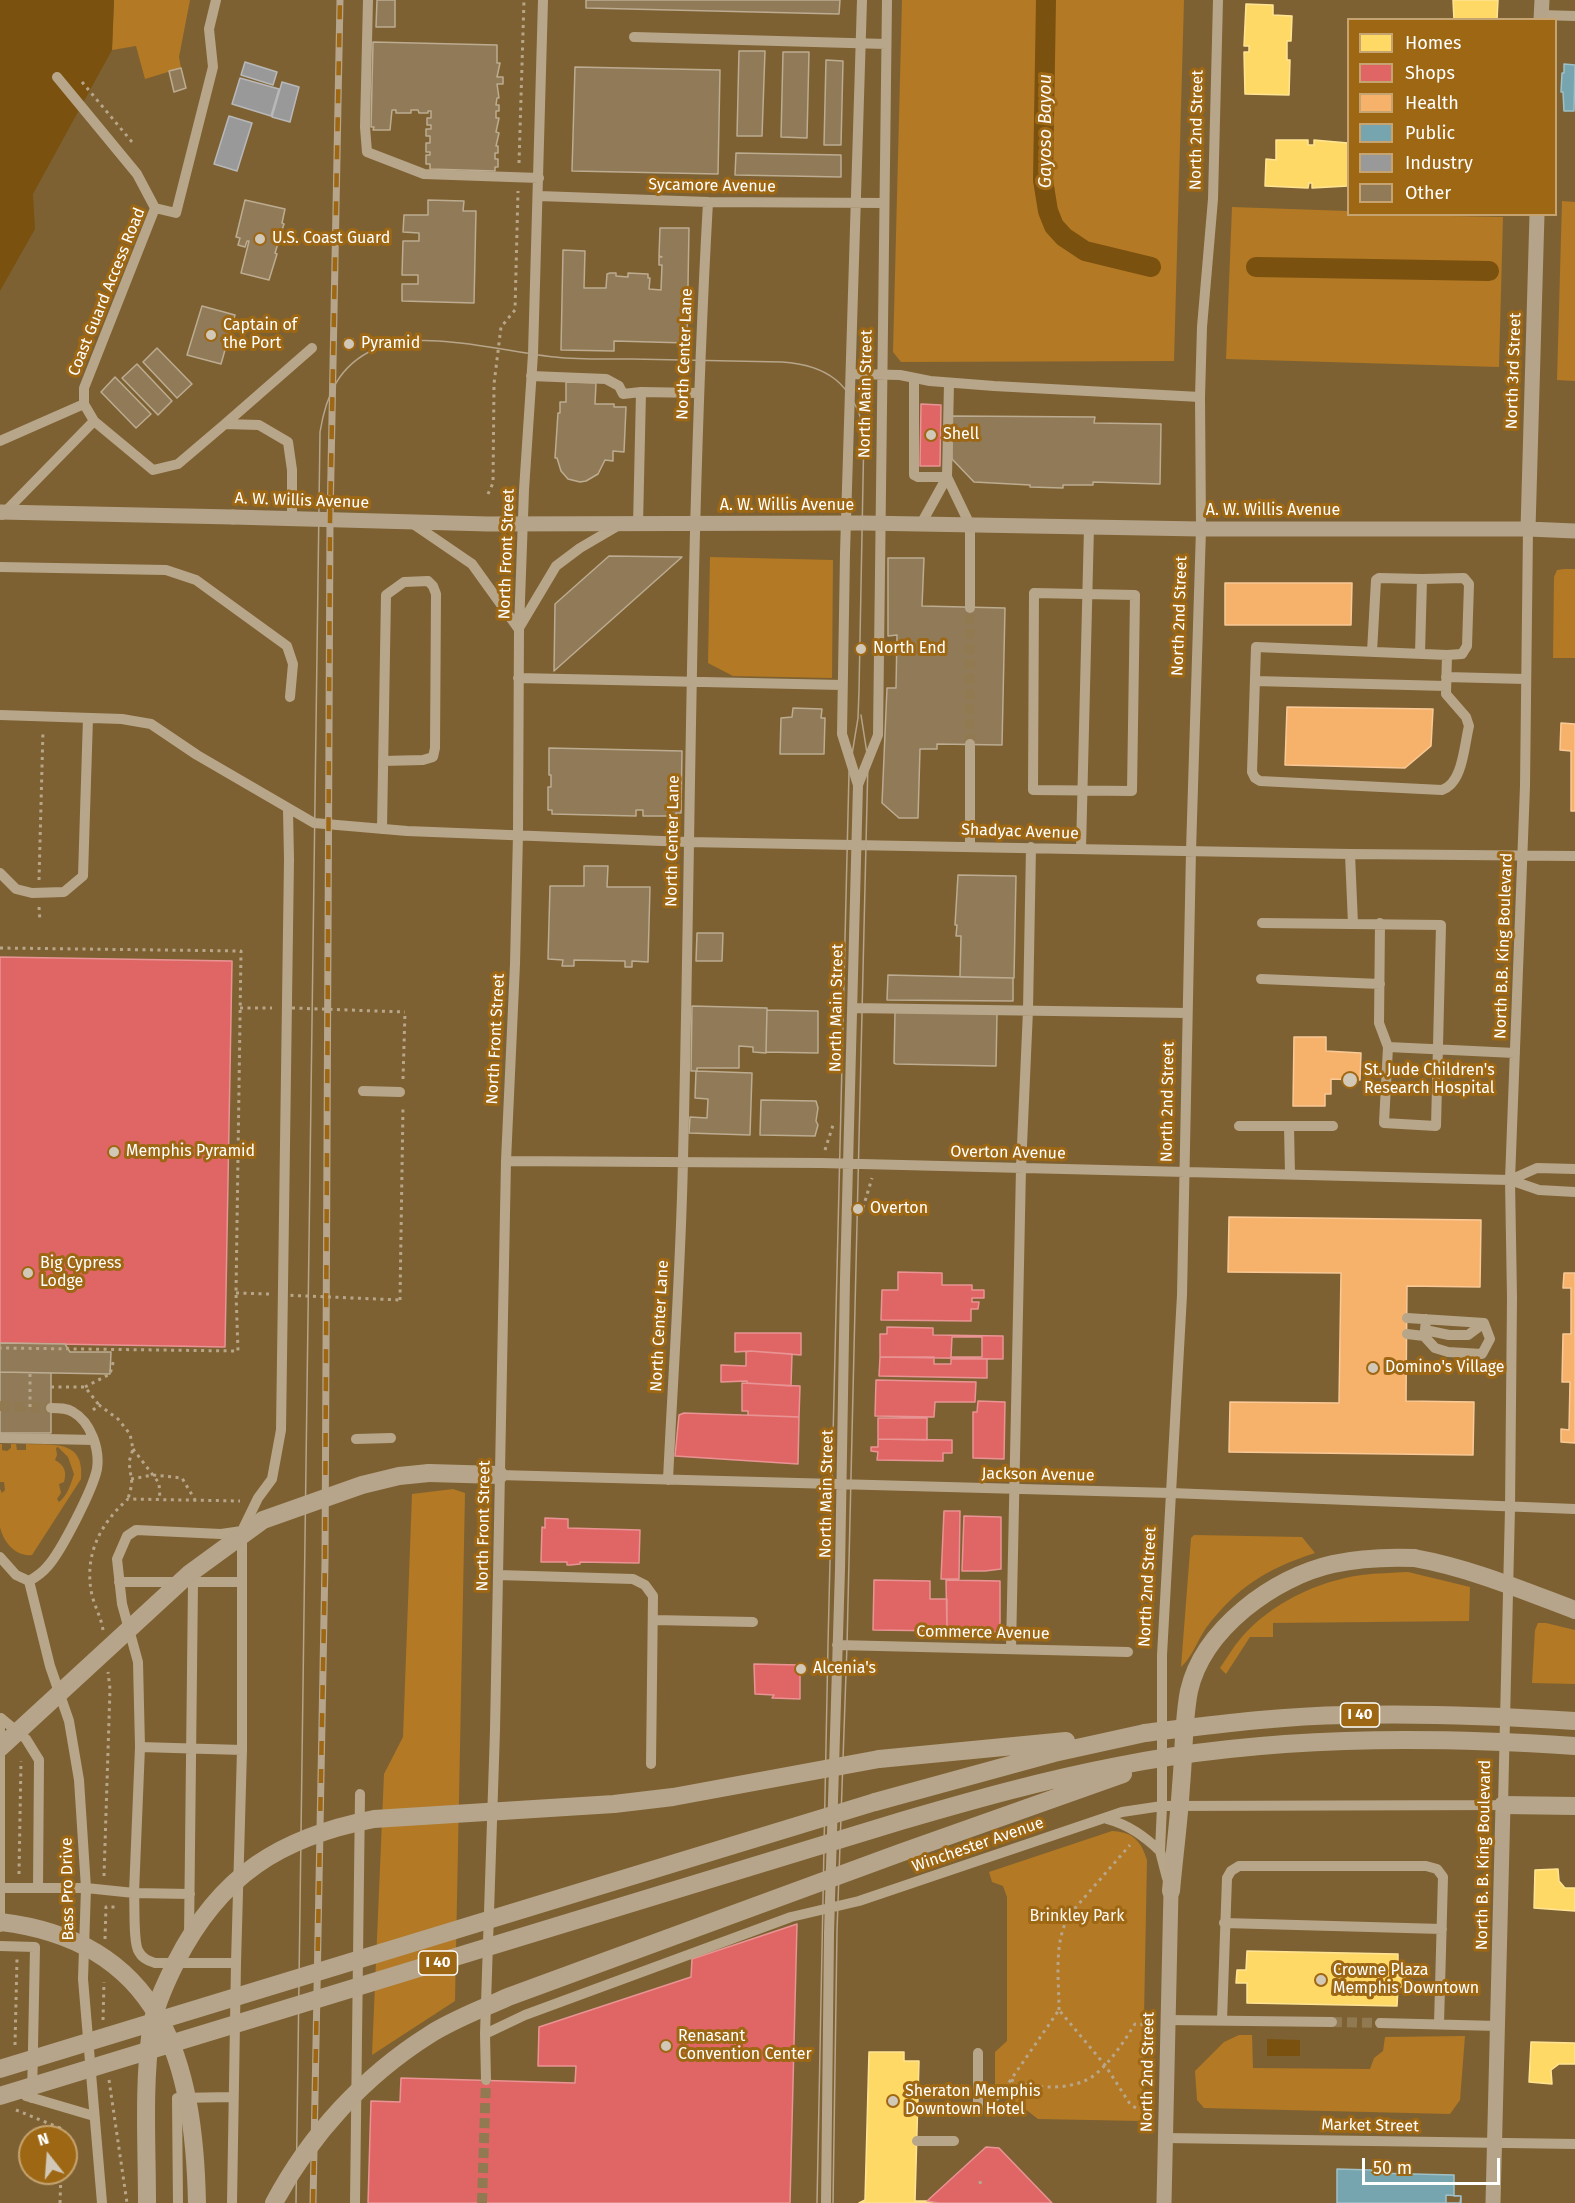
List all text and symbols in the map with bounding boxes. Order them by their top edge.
legend [1347,18,1557,216]
text: Homes [1405,32,1461,54]
text: Shops [1405,62,1455,84]
street label: North 2nd Street [1186,70,1208,190]
water label: Gayoso Bayou [1035,74,1057,188]
text: Health [1405,92,1459,114]
text: Public [1405,122,1455,144]
text: Industry [1405,152,1473,174]
street label: Sycamore Avenue [648,175,776,197]
text: Other [1405,182,1451,204]
street label: Coast Guard Access Road [64,205,150,379]
place label: U.S. Coast Guard [272,229,390,249]
marker: U.S. Coast Guard [253,232,267,246]
street label: North Center Lane [673,288,697,420]
street label: North 3rd Street [1502,312,1526,430]
place label: Captain of the Port [223,316,297,354]
marker: Captain of the Port [204,328,218,342]
street label: North Main Street [855,330,877,458]
place label: Pyramid [361,334,420,354]
marker: Pyramid [342,337,356,351]
place label: Shell [943,425,979,445]
marker: Shell [924,428,938,442]
street label: North Front Street [495,488,519,620]
street label: A. W. Willis Avenue [234,489,370,513]
street label: A. W. Willis Avenue [720,496,854,516]
street label: A. W. Willis Avenue [1206,501,1340,521]
street label: North 2nd Street [1168,556,1192,676]
place label: North End [873,639,946,659]
marker: North End [854,642,868,656]
street label: North Center Lane [662,775,684,907]
street label: Shadyac Avenue [961,820,1079,844]
street label: North B.B. King Boulevard [1491,853,1517,1039]
street label: North Main Street [826,944,848,1072]
street label: North Front Street [483,973,509,1105]
street label: North 2nd Street [1157,1042,1179,1162]
place label: St. Jude Children's Research Hospital [1364,1061,1495,1099]
marker: St. Jude Children's Research Hospital [1341,1071,1359,1089]
place label: Memphis Pyramid [126,1142,255,1162]
street label: Overton Avenue [950,1142,1066,1164]
marker: Memphis Pyramid [107,1145,121,1159]
place label: Overton [870,1199,928,1219]
marker: Overton [851,1202,865,1216]
place label: Big Cypress Lodge [40,1254,122,1292]
street label: North Center Lane [647,1260,673,1392]
marker: Big Cypress Lodge [21,1266,35,1280]
place label: Domino's Village [1385,1358,1505,1378]
marker: Domino's Village [1366,1361,1380,1375]
street label: North Main Street [816,1430,838,1558]
street label: North Front Street [473,1460,495,1592]
street label: Jackson Avenue [981,1464,1095,1486]
street label: North 2nd Street [1135,1526,1161,1648]
street label: Commerce Avenue [916,1622,1050,1644]
place label: Alcenia's [813,1659,876,1679]
marker: Alcenia's [794,1662,808,1676]
road number: I 40 [1340,1703,1380,1727]
street label: North B. B. King Boulevard [1473,1760,1495,1950]
street label: Winchester Avenue [910,1813,1046,1877]
street label: Bass Pro Drive [58,1837,78,1941]
park label: Brinkley Park [1030,1907,1124,1927]
road number: I 40 [418,1951,458,1975]
place label: Crowne Plaza Memphis Downtown [1333,1961,1479,1999]
marker: Crowne Plaza Memphis Downtown [1314,1973,1328,1987]
street label: North 2nd Street [1137,2012,1159,2132]
place label: Renasant Convention Center [678,2027,812,2065]
marker: Renasant Convention Center [659,2039,673,2053]
place label: Sheraton Memphis Downtown Hotel [905,2082,1040,2120]
marker: Sheraton Memphis Downtown Hotel [886,2094,900,2108]
street label: Market Street [1321,2116,1419,2136]
north arrow [18,2125,78,2185]
text: N [35,2129,51,2150]
scale bar [1365,2146,1503,2184]
text: 50 m [1373,2157,1412,2179]

